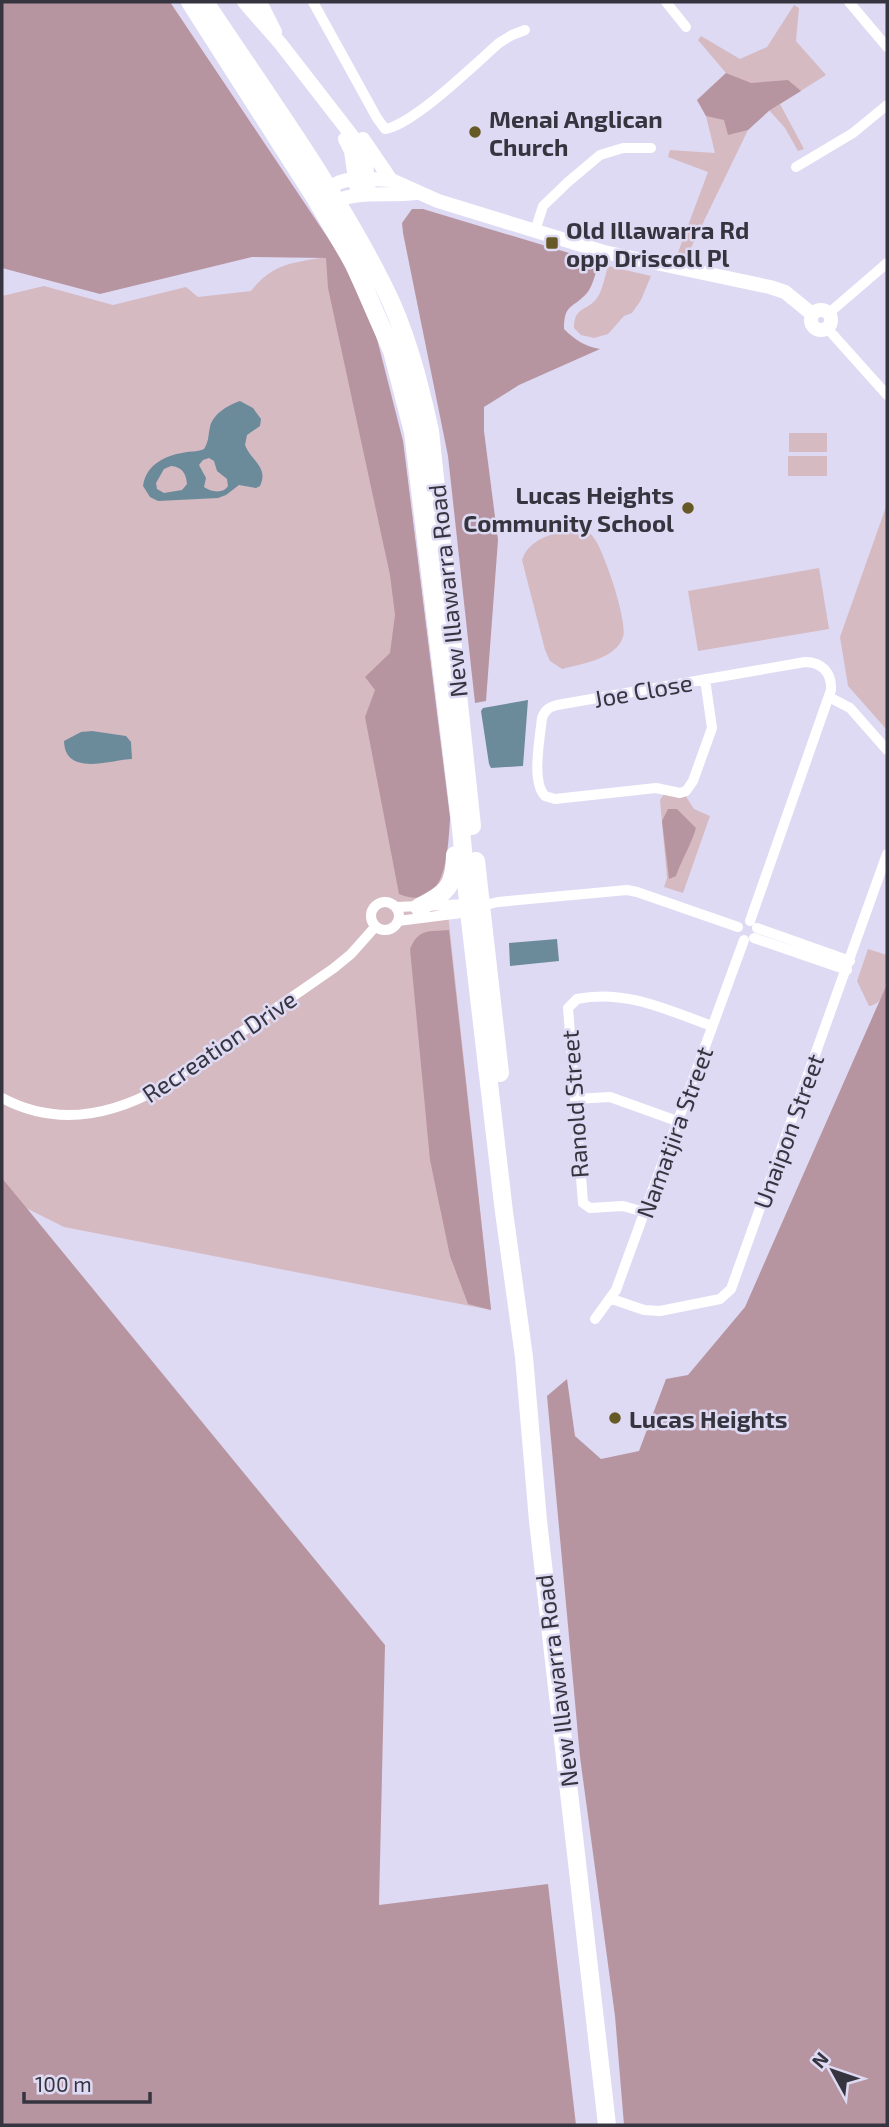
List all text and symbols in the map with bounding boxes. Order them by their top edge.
place label: Menai Anglican Church [489,104,663,161]
marker: Menai Anglican Church [467,124,483,140]
place label: Old Illawarra Rd opp Driscoll Pl [566,215,749,272]
marker: Old Illawarra Rd opp Driscoll Pl [544,235,560,251]
place label: Lucas Heights Community School [463,480,674,537]
street label: New Illawarra Road [421,483,473,699]
marker: Lucas Heights Community School [680,500,696,516]
street label: Joe Close [591,667,695,713]
street label: Recreation Drive [136,984,302,1108]
street label: Ranold Street [554,1029,594,1179]
street label: Namatjira Street [630,1042,718,1222]
street label: Unaipon Street [747,1050,829,1212]
place label: Lucas Heights [629,1404,788,1433]
marker: Lucas Heights [607,1410,623,1426]
street label: New Illawarra Road [529,1573,583,1789]
north arrow [798,2036,868,2106]
text: N [806,2047,833,2072]
scale bar [24,2060,150,2104]
text: 100 m [35,2071,92,2096]

